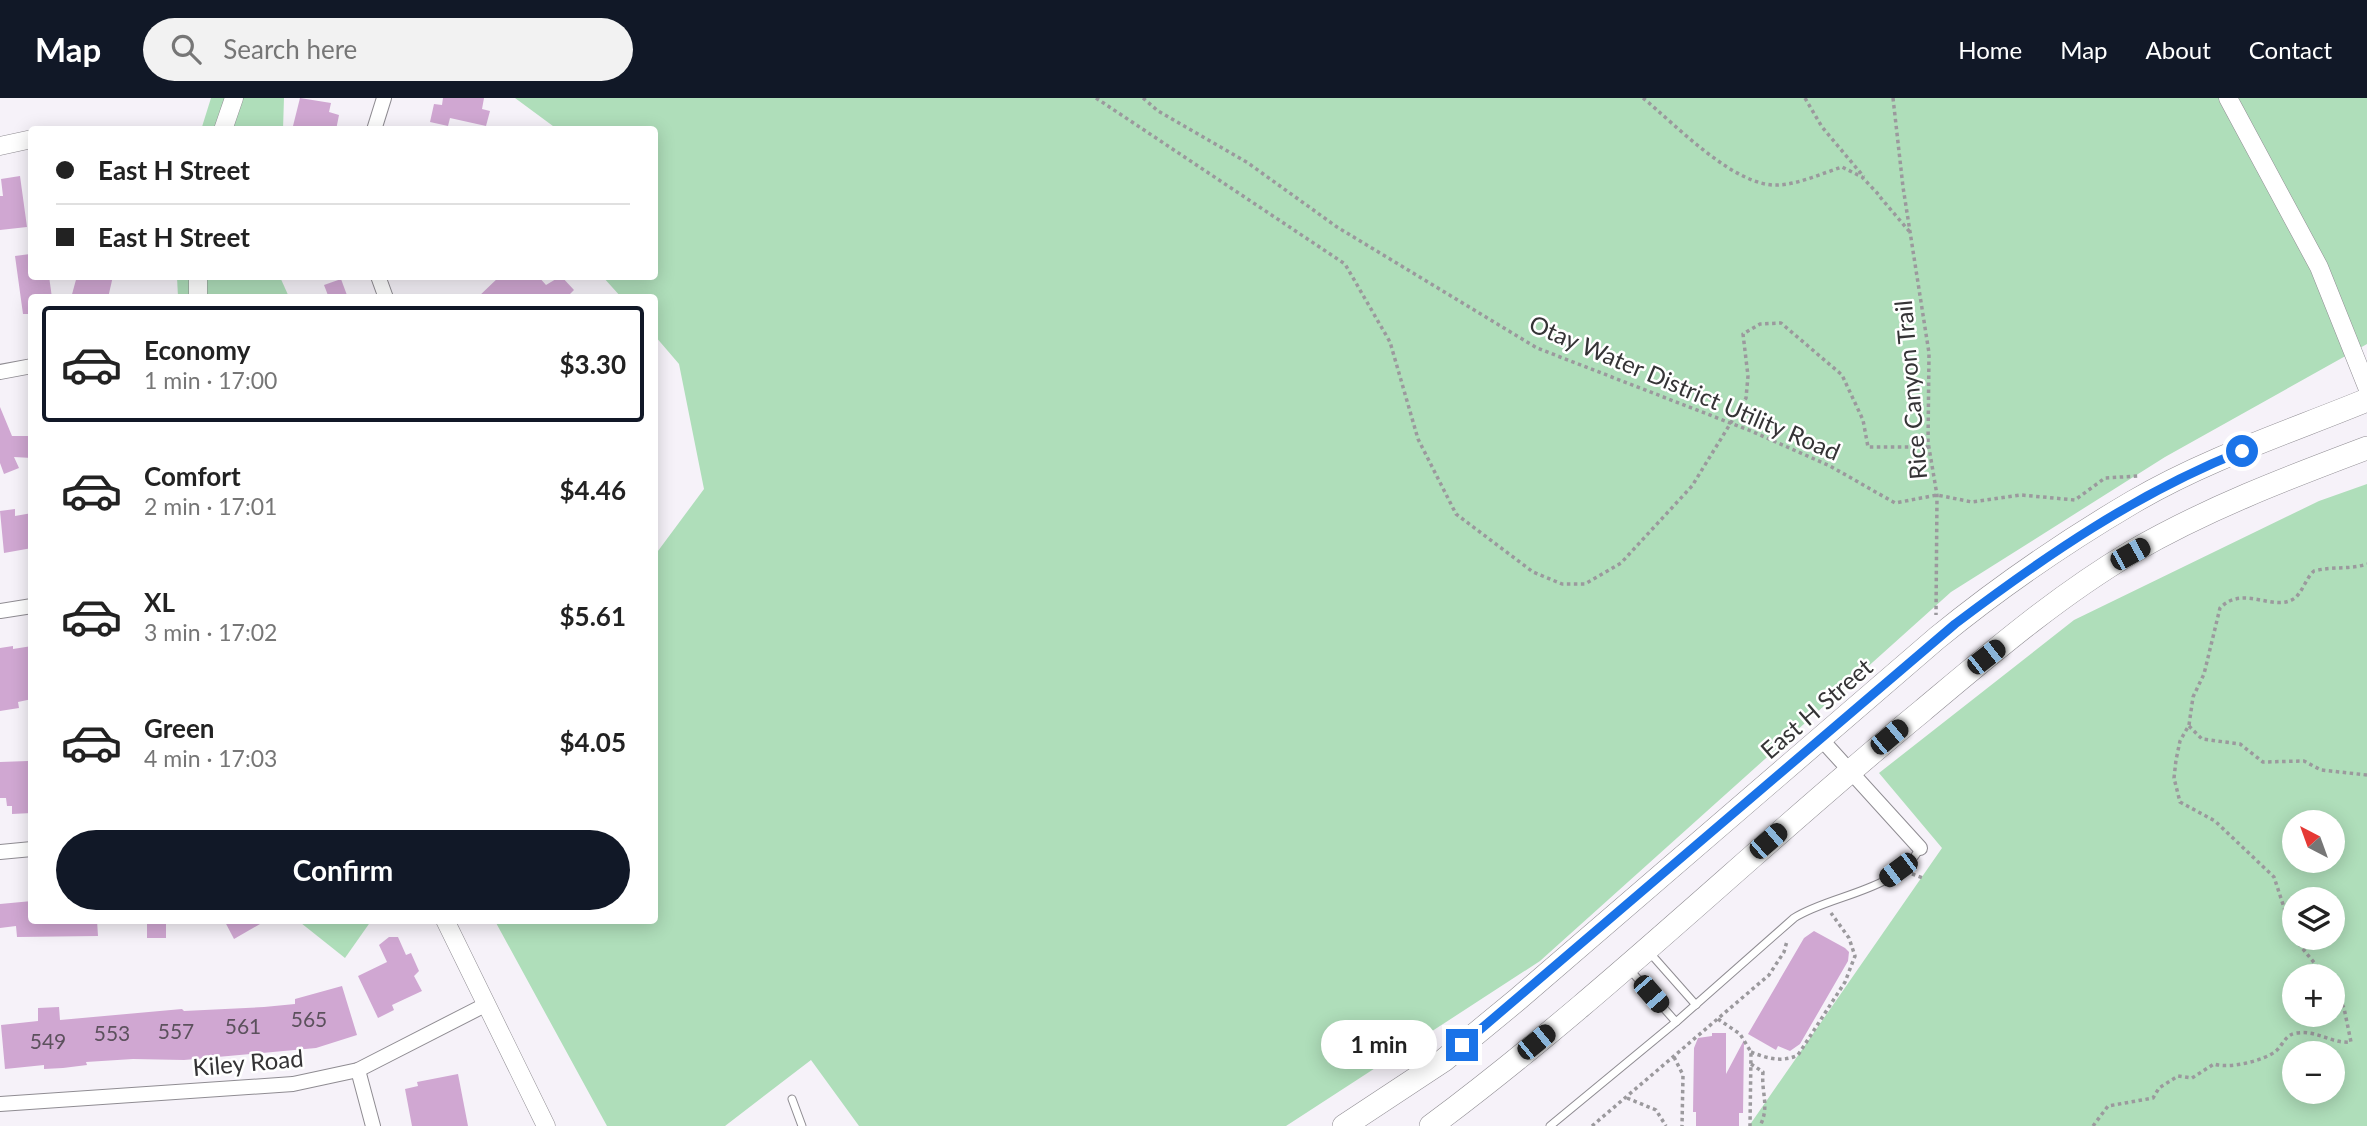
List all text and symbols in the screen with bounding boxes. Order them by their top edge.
search box [143,18,633,81]
text: Map [35,29,101,69]
icon: search [167,30,205,68]
text: Search here [223,33,357,65]
text: Home [1958,35,2022,64]
text: Map [2060,35,2108,64]
text: About [2146,35,2211,64]
text: Contact [2249,35,2332,64]
text: East H Street [98,154,250,186]
text: East H Street [98,221,250,253]
street label: Rice Canyon Trail [1888,299,1932,481]
street label: Otay Water District Utility Road [1525,308,1845,466]
icon: car [60,333,123,396]
text: Economy [144,334,250,366]
text: $3.30 [560,348,626,380]
text: 1 min · 17:00 [144,366,277,394]
route start [2226,435,2258,467]
icon: car [60,459,123,522]
text: Comfort [144,460,241,492]
text: $4.46 [560,474,626,506]
text: 2 min · 17:01 [144,492,277,520]
car [2107,535,2154,573]
icon: car [60,585,123,648]
text: XL [144,586,175,618]
text: $5.61 [560,600,626,632]
text: 3 min · 17:02 [144,618,277,646]
car [1963,636,2010,678]
street label: East H Street [1754,651,1878,764]
icon: car [60,711,123,774]
text: Green [144,712,214,744]
car [1867,715,1912,759]
text: $4.05 [560,726,626,758]
text: 4 min · 17:03 [144,744,277,772]
north arrow [2282,810,2345,873]
map controls [2282,810,2345,1104]
car [1746,819,1791,863]
button: Confirm [56,830,630,910]
car [1875,849,1922,891]
button: layers [2282,887,2345,950]
button: + [2282,964,2345,1027]
car [1630,971,1673,1017]
house number: 565 [291,1006,327,1031]
house number: 561 [225,1013,261,1038]
house number: 557 [158,1018,194,1043]
house number: 553 [94,1020,130,1045]
callout: 1 min [1322,1020,1438,1070]
car [1514,1021,1559,1063]
house number: 549 [30,1028,66,1053]
route end [1446,1029,1478,1061]
text: 1 min [1350,1030,1408,1058]
button: − [2282,1041,2345,1104]
street label: Kiley Road [192,1043,304,1081]

